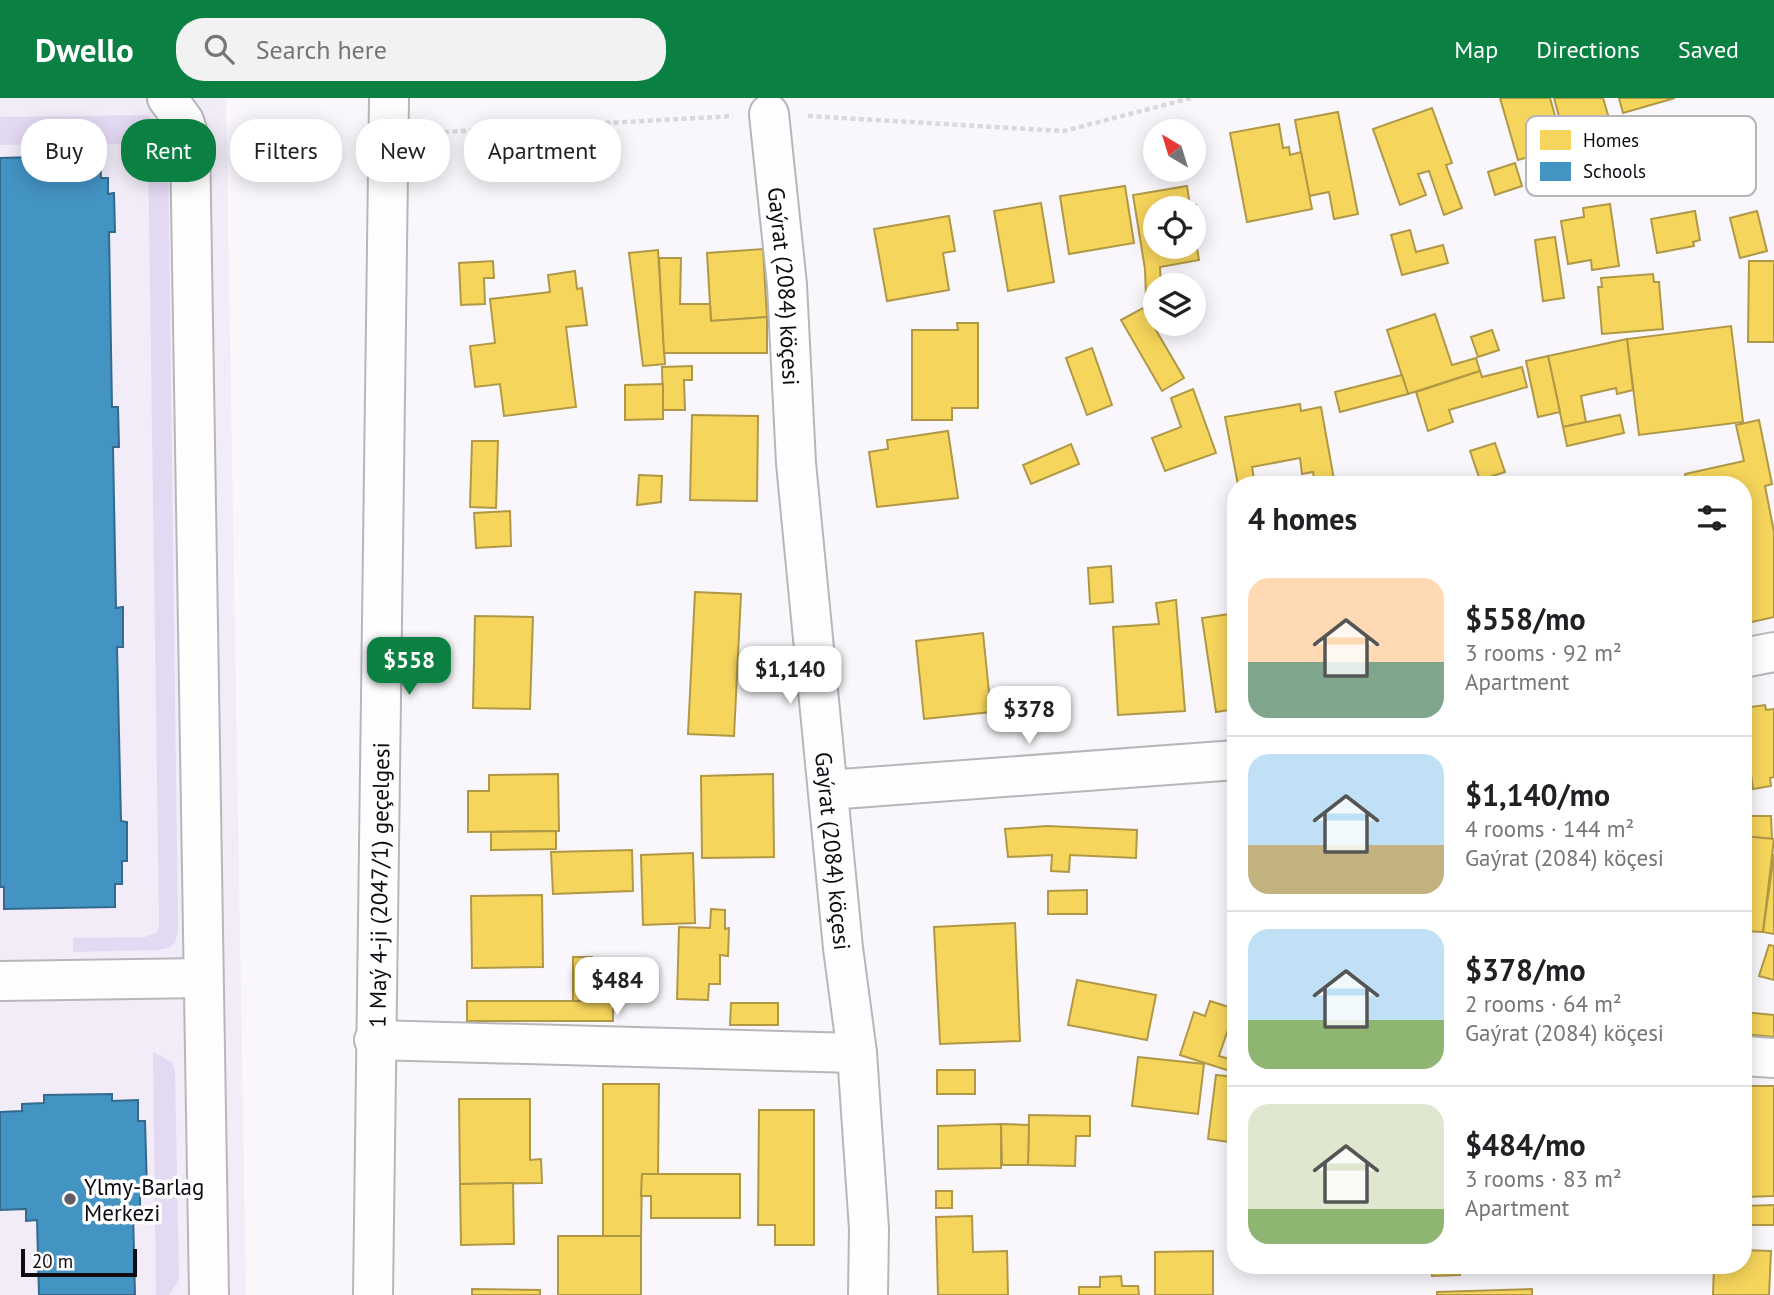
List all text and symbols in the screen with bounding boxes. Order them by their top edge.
search box [176,18,666,81]
text: Dwello [35,28,134,71]
icon: search [200,30,238,68]
text: Search here [256,33,387,66]
text: Map [1454,34,1498,65]
text: Directions [1536,34,1640,65]
text: Saved [1678,34,1739,65]
legend [1526,116,1756,196]
chip: Buy [21,119,107,182]
chip: Rent [121,119,216,182]
chip: Filters [230,119,342,182]
chip: New [356,119,450,182]
chip: Apartment [464,119,621,182]
north arrow [1143,119,1206,182]
map controls [1143,119,1206,336]
text: Homes [1583,128,1639,152]
text: Schools [1583,159,1646,183]
street label: Gaýrat (2084) köçesi [762,185,807,386]
button: locate [1143,196,1206,259]
button: layers [1143,273,1206,336]
text: 4 homes [1248,499,1357,538]
icon: filters [1693,499,1731,537]
text: $558/mo [1465,599,1586,638]
icon: home [1304,606,1388,690]
pin: $558 [368,638,450,697]
text: 3 rooms · 92 m² [1465,638,1622,667]
text: $558 [383,645,435,674]
pin: $1,140 [733,646,847,706]
text: $1,140 [754,654,826,683]
text: Apartment [1465,667,1569,696]
pin: $378 [988,686,1070,746]
text: $378 [1003,694,1055,723]
street label: 1 Maý 4-ji (2047/1) geçelgesi [362,742,395,1028]
street label: Gaýrat (2084) köçesi [810,750,858,952]
text: $1,140/mo [1465,775,1610,814]
icon: home [1304,782,1388,866]
text: 4 rooms · 144 m² [1465,814,1634,843]
text: Gaýrat (2084) köçesi [1465,843,1664,872]
text: $378/mo [1465,950,1586,989]
icon: home [1304,957,1388,1041]
pin: $484 [576,958,658,1017]
text: $484 [591,965,643,994]
text: 2 rooms · 64 m² [1465,989,1622,1018]
text: Gaýrat (2084) köçesi [1465,1018,1664,1047]
text: $484/mo [1465,1125,1586,1164]
icon: home [1304,1132,1388,1216]
text: 3 rooms · 83 m² [1465,1164,1622,1193]
place label: Ylmy-Barlag Merkezi [84,1172,204,1227]
marker: Ylmy-Barlag Merkezi [62,1191,78,1207]
text: Apartment [1465,1193,1569,1222]
scale bar [21,1246,136,1278]
text: 20 m [32,1249,73,1273]

